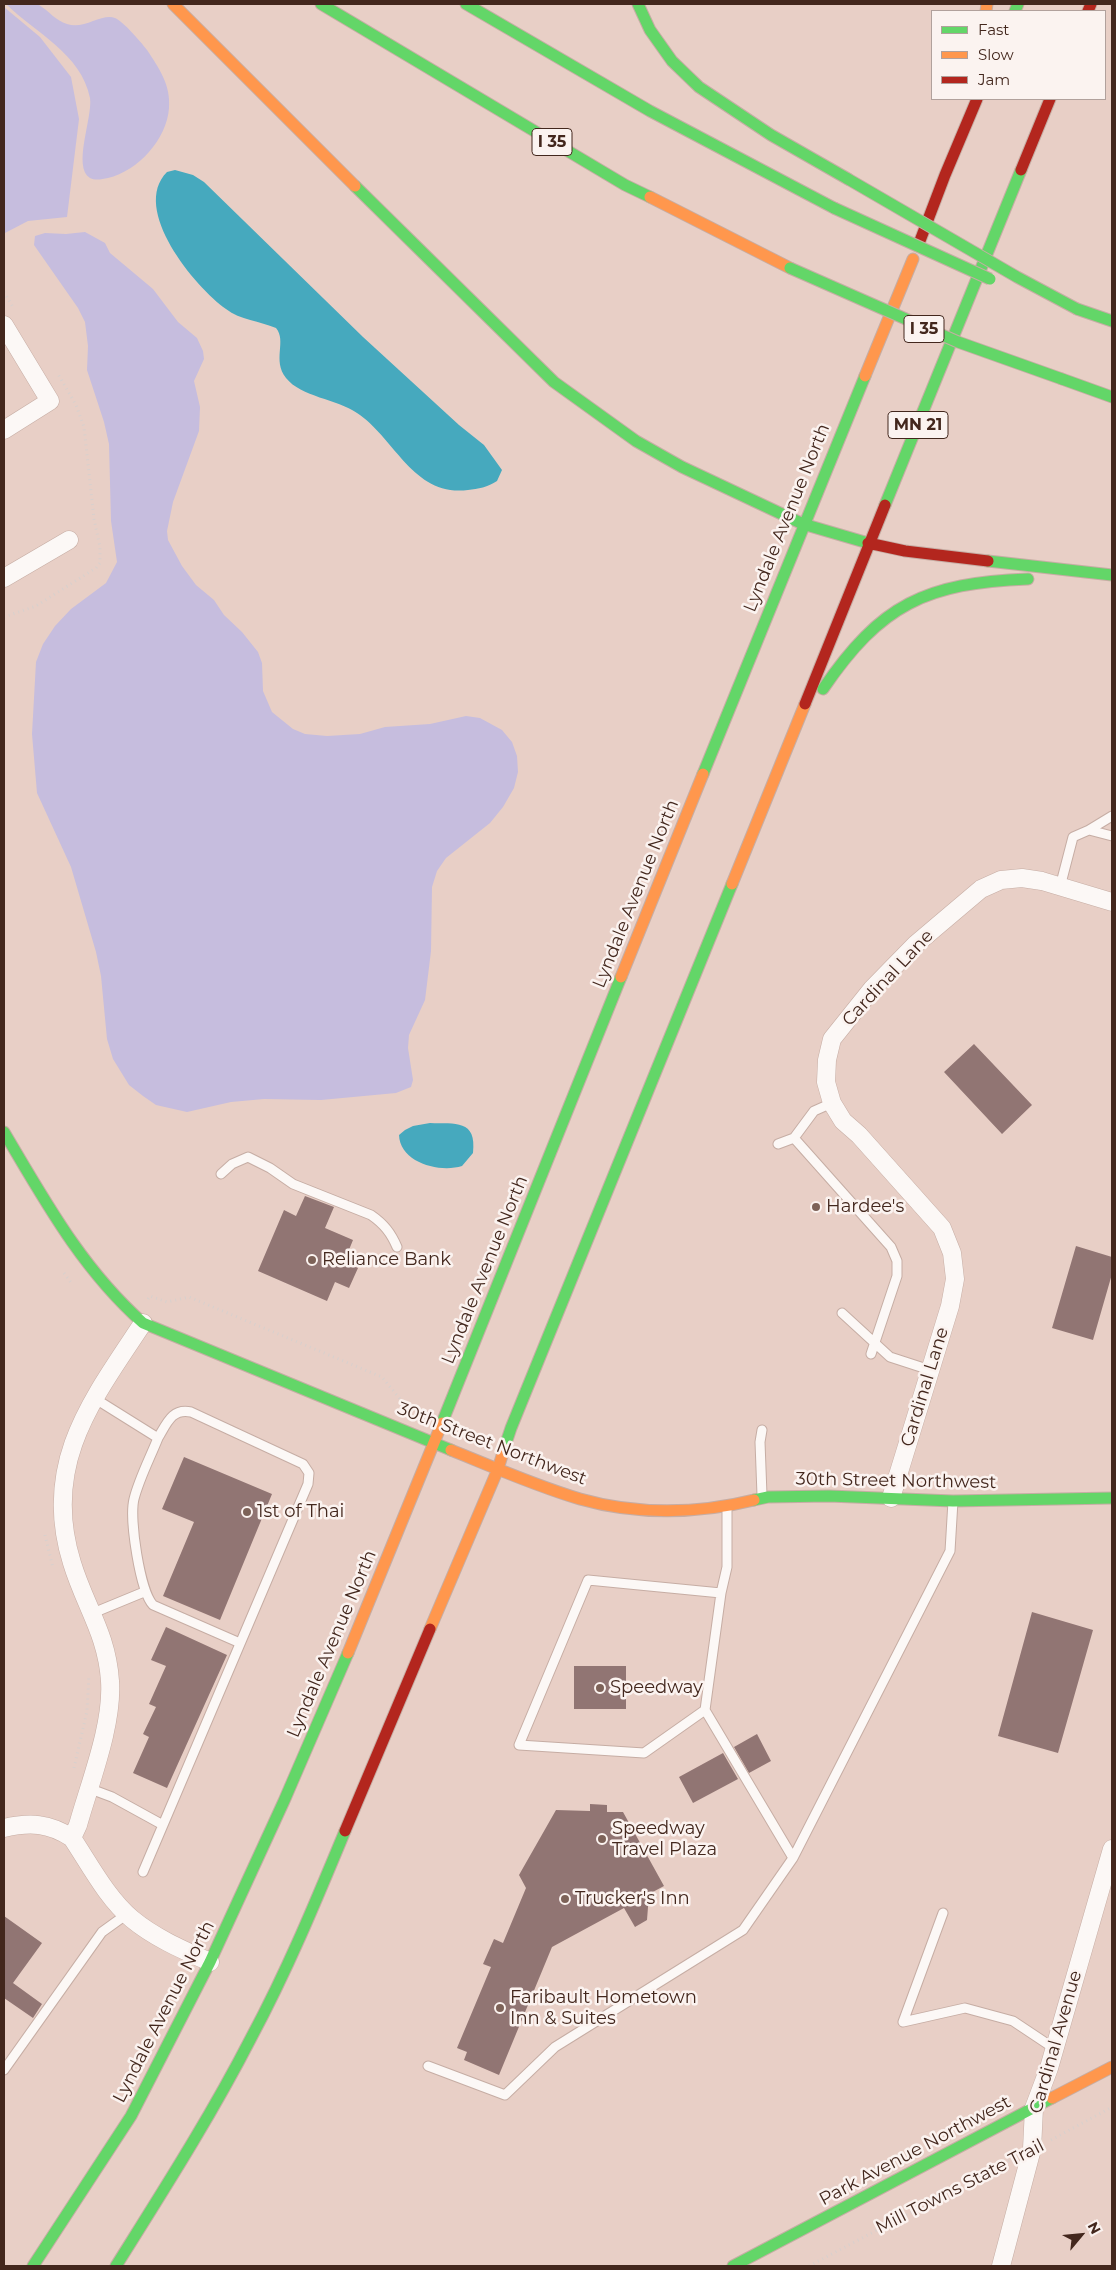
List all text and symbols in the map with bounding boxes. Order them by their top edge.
legend [931,10,1106,100]
text: Fast [978,20,1009,39]
text: Slow [978,45,1014,64]
text: Jam [978,70,1010,89]
road number: I 35 [532,128,572,156]
road number: I 35 [904,316,944,342]
road number: MN 21 [888,412,948,438]
street label: Lyndale Avenue North [739,421,835,615]
street label: Lyndale Avenue North [588,797,684,991]
street label: Cardinal Lane [838,925,938,1031]
street label: Lyndale Avenue North [437,1173,533,1367]
place label: Hardee's [826,1196,904,1218]
marker: Hardee's [810,1201,822,1213]
place label: Reliance Bank [322,1249,451,1271]
marker: Reliance Bank [306,1254,318,1266]
street label: Cardinal Lane [897,1325,953,1449]
street label: 30th Street Northwest [394,1398,590,1490]
street label: 30th Street Northwest [795,1468,997,1494]
place label: 1st of Thai [257,1501,344,1523]
marker: 1st of Thai [241,1506,253,1518]
street label: Lyndale Avenue North [283,1547,381,1741]
place label: Speedway [610,1677,703,1699]
marker: Speedway [594,1682,606,1694]
place label: Speedway Travel Plaza [612,1818,717,1860]
marker: Speedway Travel Plaza [596,1833,608,1845]
place label: Trucker's Inn [575,1888,690,1910]
marker: Trucker's Inn [559,1893,571,1905]
street label: Lyndale Avenue North [109,1917,219,2107]
street label: Cardinal Avenue [1025,1968,1087,2116]
place label: Faribault Hometown Inn & Suites [510,1987,697,2030]
marker: Faribault Hometown Inn & Suites [494,2002,506,2014]
street label: Park Avenue Northwest [816,2091,1014,2211]
street label: Mill Towns State Trail [872,2135,1048,2239]
north arrow [1056,2210,1106,2260]
text: N [1084,2219,1105,2237]

